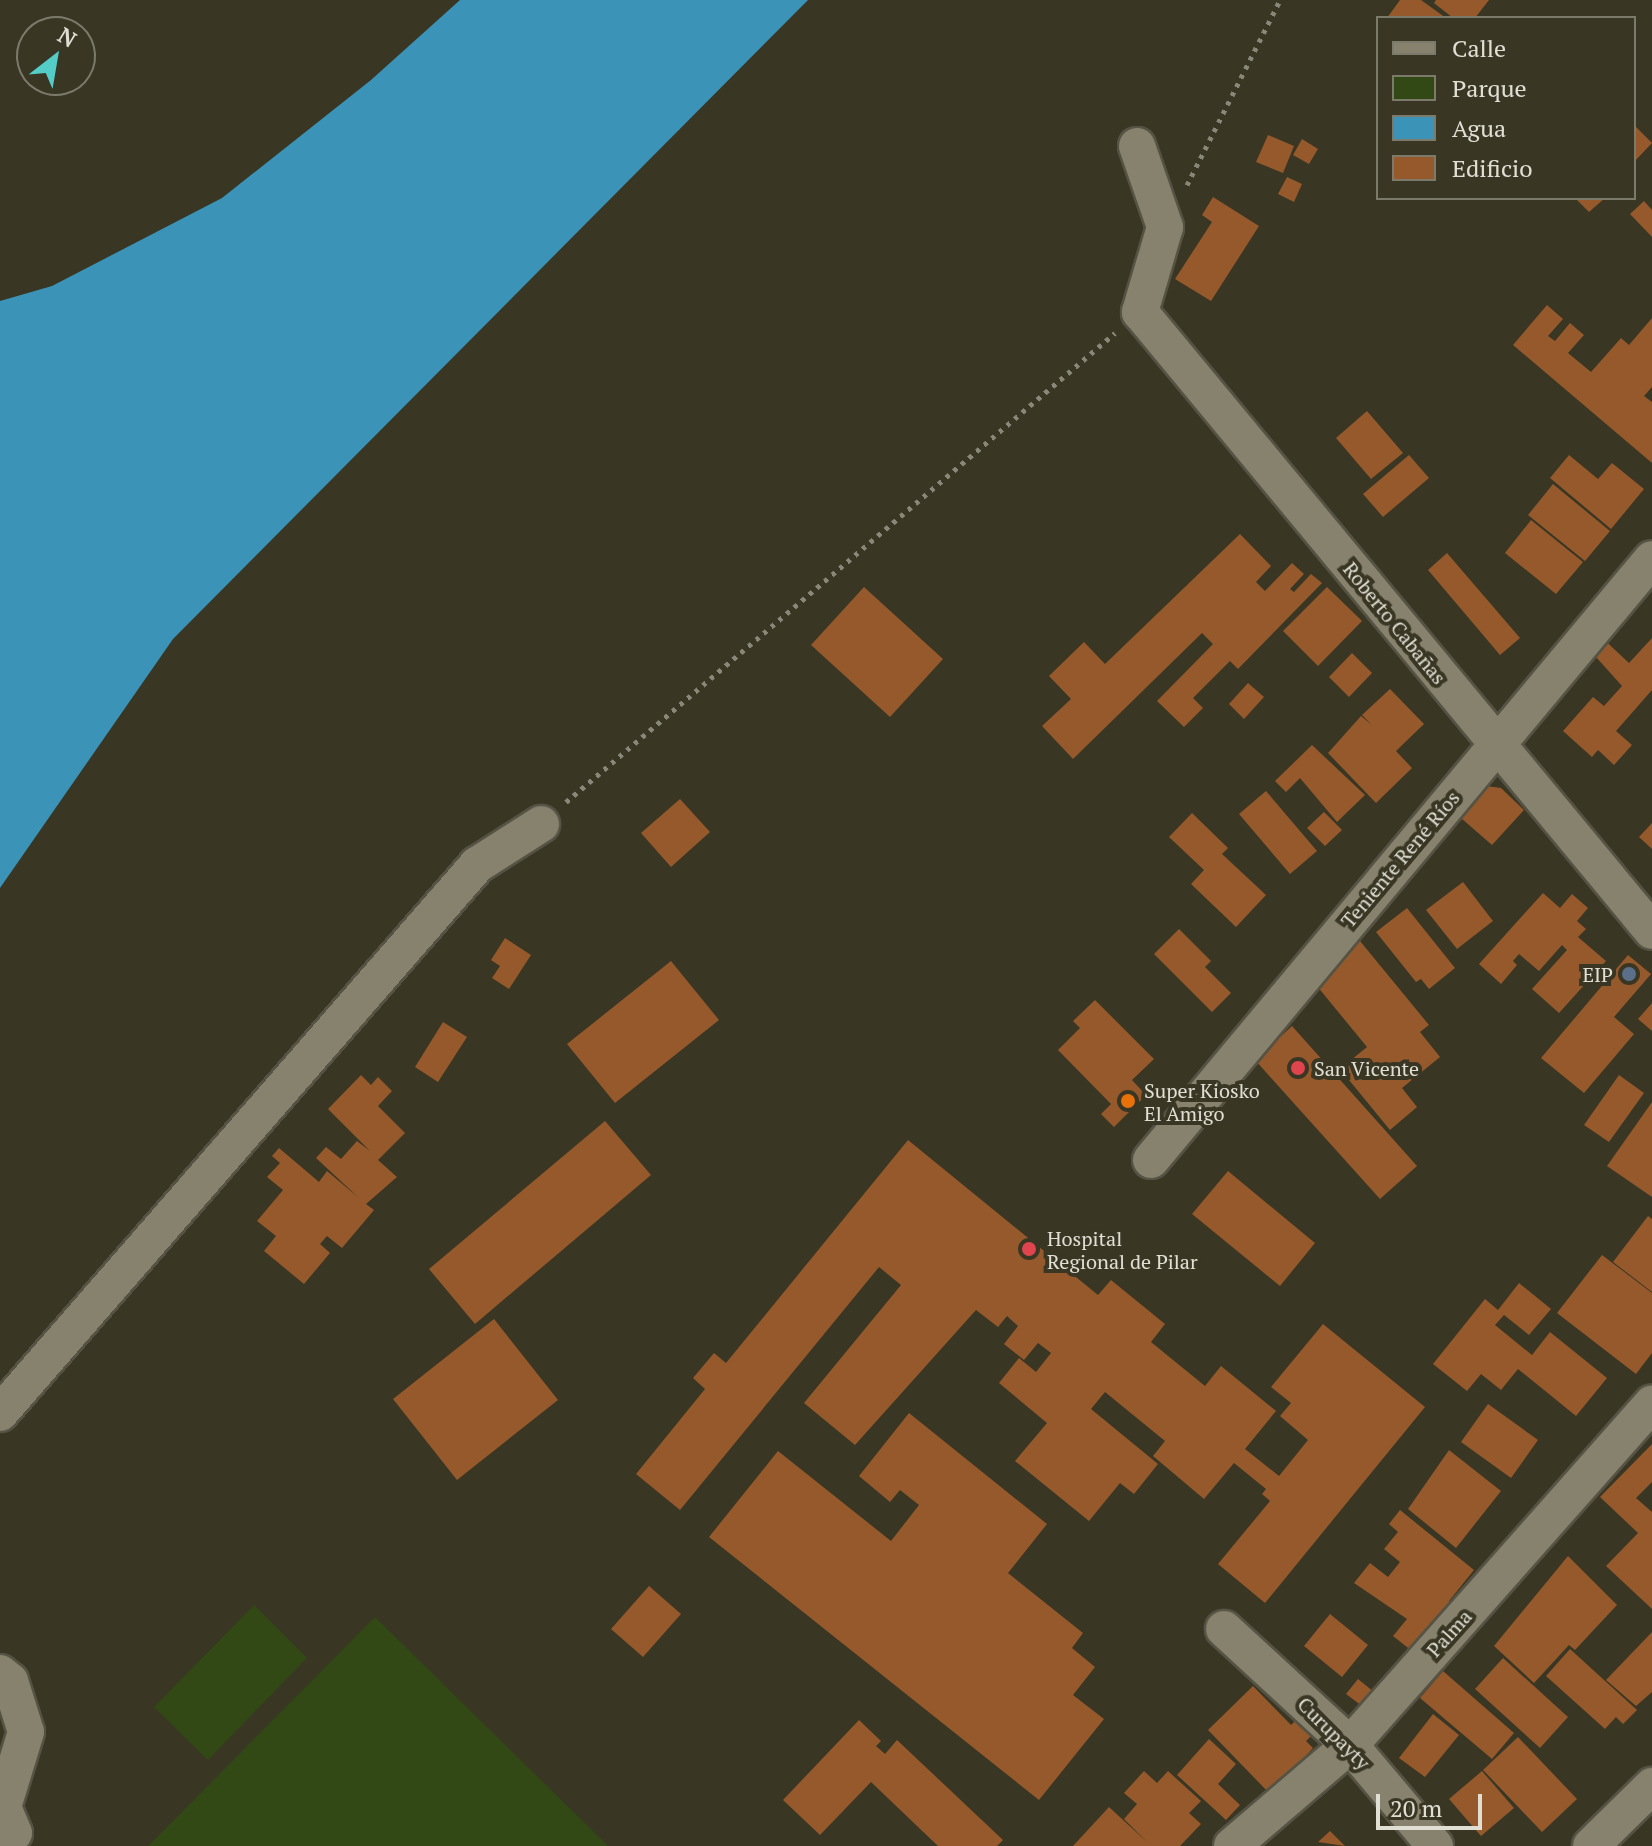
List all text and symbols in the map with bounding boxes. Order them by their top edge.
north arrow [16,16,96,96]
legend [1376,16,1636,200]
text: N [53,20,82,53]
text: Calle [1452,32,1506,64]
text: Parque [1452,72,1527,104]
text: Agua [1452,112,1506,144]
text: Edificio [1452,152,1533,184]
street label: Roberto Cabañas [1338,557,1452,689]
street label: Teniente René Ríos [1336,786,1464,932]
place label: EIP [1582,962,1613,986]
marker: EIP [1620,965,1638,983]
place label: San Vicente [1314,1056,1420,1080]
marker: San Vicente [1289,1059,1307,1077]
place label: Super Kiosko El Amigo [1144,1078,1260,1125]
marker: Super Kiosko El Amigo [1119,1092,1137,1110]
place label: Hospital Regional de Pilar [1047,1226,1198,1273]
marker: Hospital Regional de Pilar [1018,1238,1040,1260]
street label: Palma [1422,1604,1476,1662]
street label: Curupayty [1293,1692,1375,1774]
scale bar [1380,1778,1486,1828]
text: 20 m [1390,1792,1442,1824]

